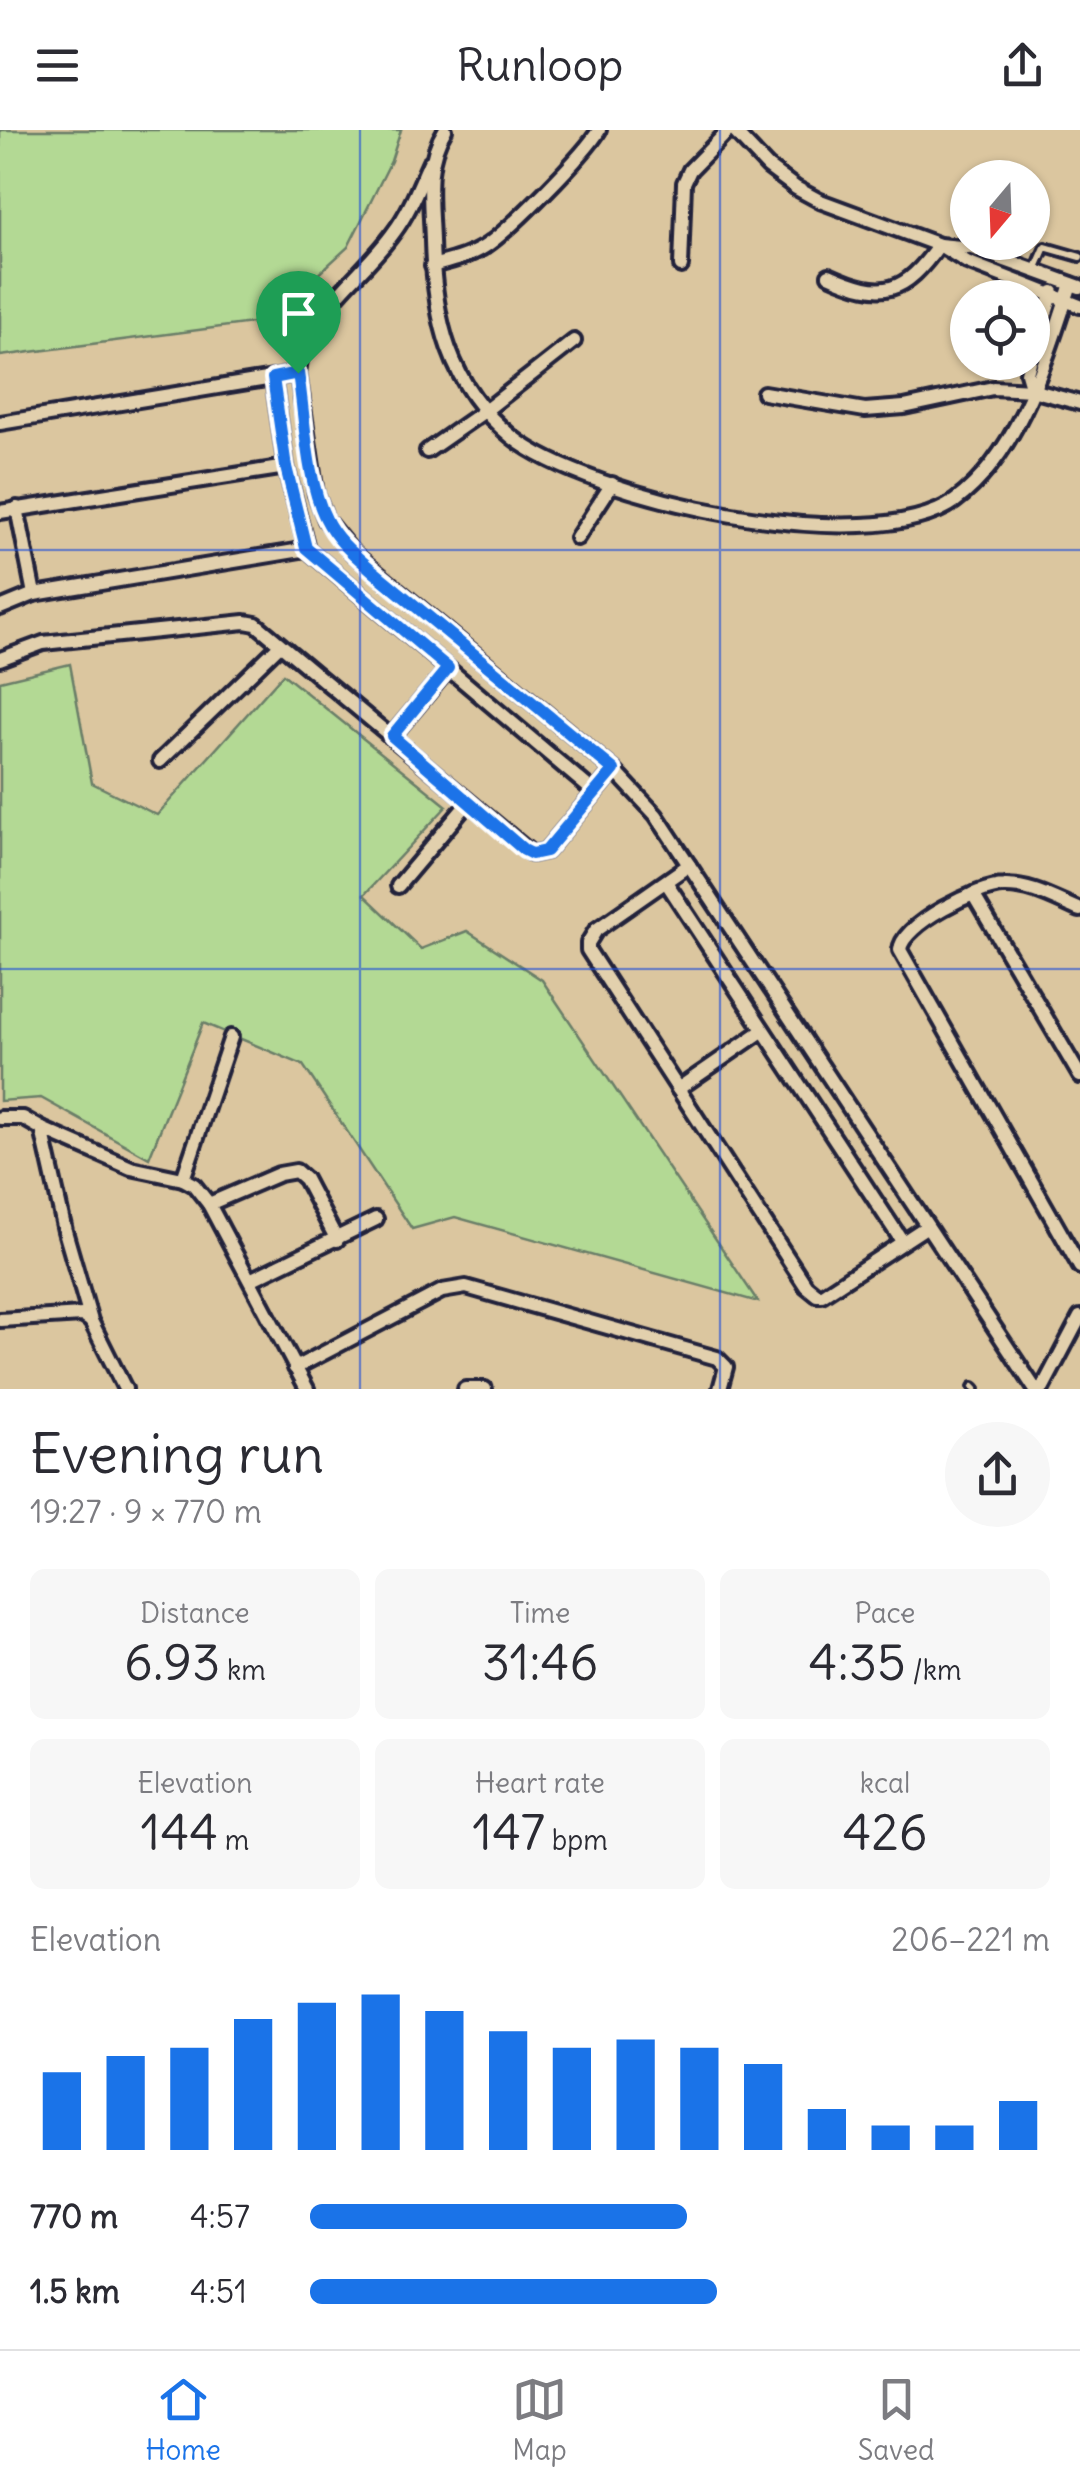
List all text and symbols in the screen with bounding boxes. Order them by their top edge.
text: Runloop [457,37,624,93]
icon: menu [30,38,85,93]
icon: share [995,38,1050,93]
north arrow [950,160,1050,260]
map controls [950,160,1050,380]
pin [256,271,341,374]
button: locate [950,280,1050,380]
icon: arrive [271,286,326,341]
text: Evening run [30,1419,324,1488]
button: share [945,1422,1050,1527]
text: 19:27 · 9 × 770 m [30,1491,262,1532]
text: Distance [140,1595,250,1631]
text: Time [510,1595,570,1631]
text: Pace [855,1595,915,1631]
text: 6.93 [124,1631,220,1694]
text: 31:46 [482,1631,598,1694]
text: 4:35 [808,1631,906,1694]
text: km [220,1652,266,1688]
text: /km [906,1652,962,1688]
text: Elevation [138,1765,252,1801]
text: Heart rate [475,1765,605,1801]
text: kcal [860,1765,910,1801]
text: 144 [141,1801,218,1864]
text: 147 [472,1801,545,1864]
text: 426 [842,1801,928,1864]
text: m [218,1822,249,1858]
text: bpm [545,1822,608,1858]
text: Elevation [30,1919,161,1960]
text: 206–221 m [891,1919,1050,1960]
text: 770 m [30,2196,118,2237]
text: 4:57 [190,2196,250,2237]
text: 1.5 km [30,2271,120,2312]
text: 4:51 [190,2271,247,2312]
tab: Home [145,2372,221,2468]
tab: Map [512,2372,567,2468]
tab: Saved [858,2372,935,2468]

